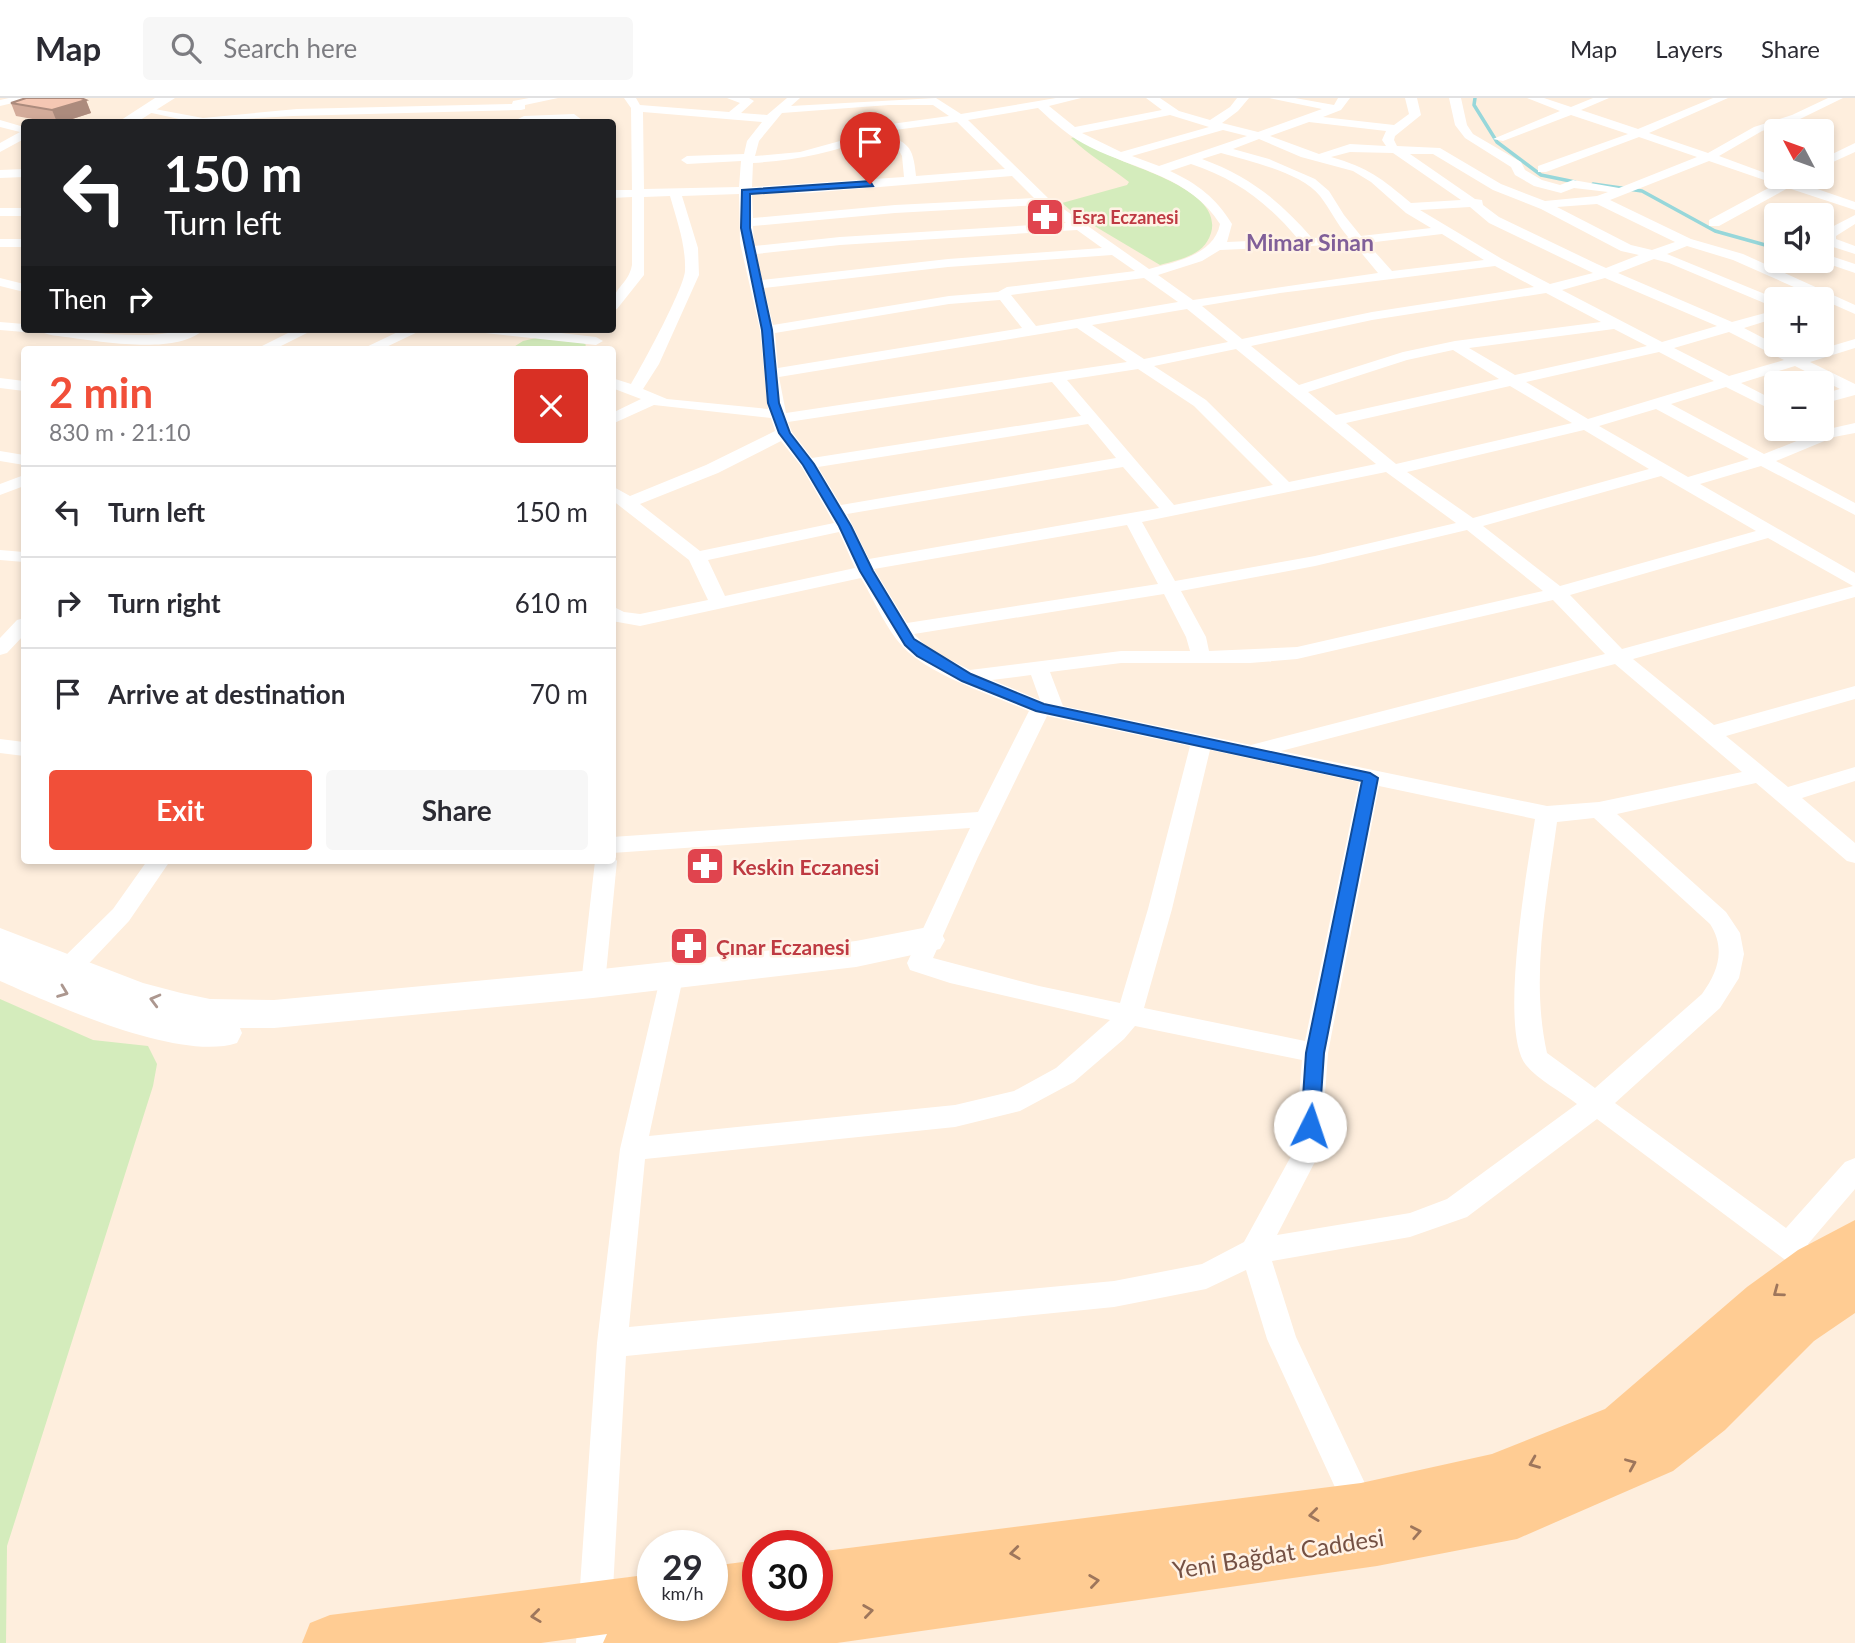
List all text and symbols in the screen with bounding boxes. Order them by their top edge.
search box [143,17,633,80]
text: Map [35,28,101,68]
icon: search [167,29,205,67]
text: Search here [223,32,357,64]
text: Map [1570,34,1617,63]
text: Layers [1655,34,1723,63]
text: Share [1761,34,1820,63]
pin [840,112,900,184]
north arrow [1764,119,1834,189]
map controls [1764,119,1834,441]
icon: arrive [851,123,889,161]
text: 150 m [164,144,302,202]
icon: left [49,147,140,238]
pharmacy icon: Esra Eczanesi [1024,196,1066,238]
text: Turn left [164,203,281,242]
button: sound [1764,203,1834,273]
place label: Esra Eczanesi [1072,206,1179,228]
district label: Mimar Sinan [1246,228,1374,256]
icon: right [121,280,159,318]
text: Then [49,283,107,315]
button: + [1764,287,1834,357]
text: 2 min [49,367,153,417]
button: close [514,369,588,443]
button: − [1764,371,1834,441]
text: 830 m · 21:10 [49,418,191,446]
icon: left [49,493,87,531]
text: Turn left [108,496,205,528]
text: 150 m [515,496,588,528]
icon: right [49,584,87,622]
text: Turn right [108,587,221,619]
text: 610 m [515,587,588,619]
icon: arrive [49,675,87,713]
text: Arrive at destination [108,678,345,710]
text: 70 m [530,678,588,710]
button: Exit [49,770,312,850]
button: Share [326,770,588,850]
pharmacy icon: Keskin Eczanesi [684,845,726,887]
place label: Keskin Eczanesi [732,854,879,879]
pharmacy icon: Çınar Eczanesi [668,925,710,967]
place label: Çınar Eczanesi [716,934,850,959]
one-way arrow [57,984,69,998]
one-way arrow [149,993,161,1008]
position arrow [1273,1089,1347,1163]
one-way arrow [1773,1284,1785,1296]
one-way arrow [1529,1454,1541,1468]
one-way arrow [1624,1458,1636,1472]
one-way arrow [1308,1508,1319,1523]
street label: Yeni Bağdat Caddesi [1170,1522,1386,1584]
one-way arrow [1410,1525,1422,1540]
speed limit sign: 30 [742,1530,833,1621]
text: 29 [662,1545,703,1587]
one-way arrow [1009,1546,1021,1561]
one-way arrow [1088,1574,1100,1589]
text: km/h [661,1582,704,1604]
one-way arrow [863,1604,874,1619]
one-way arrow [531,1608,542,1623]

